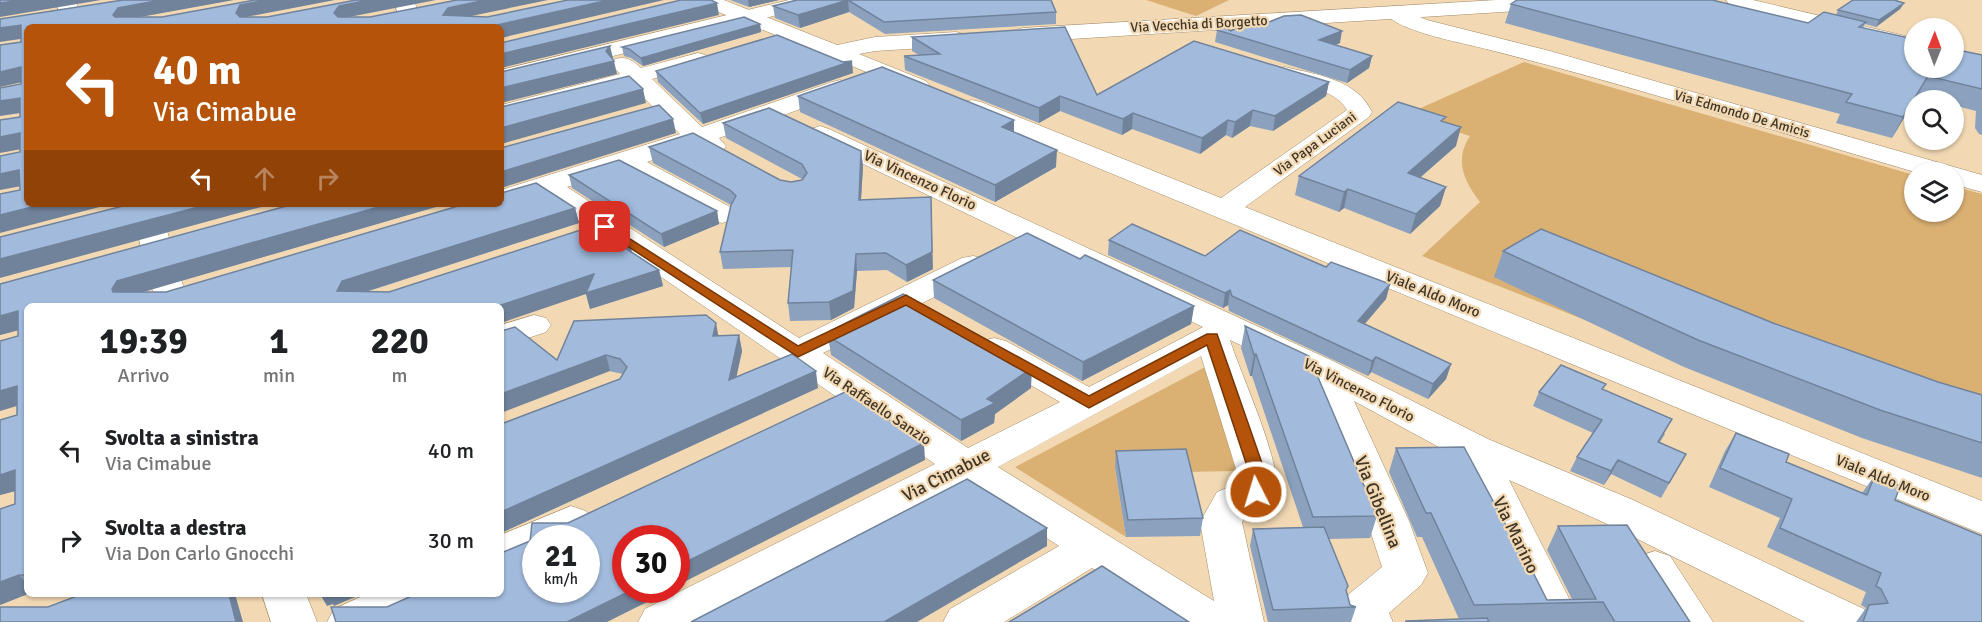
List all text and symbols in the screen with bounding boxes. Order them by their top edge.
street label: Via Vecchia di Borgetto [1130,12,1268,36]
north arrow [1904,18,1964,78]
map controls [1904,18,1964,222]
text: 40 m [153,45,242,96]
icon: left [54,48,132,126]
street label: Via Edmondo De Amicis [1672,86,1812,142]
button: search [1904,90,1964,150]
text: Via Cimabue [153,96,297,129]
street label: Via Papa Luciani [1270,108,1360,180]
street label: Via Vincenzo Florio [861,146,979,214]
icon: left [185,162,218,195]
icon: ahead [248,162,281,195]
icon: right [311,162,344,195]
button: layers [1904,162,1964,222]
pin [579,201,630,252]
icon: arrive [588,210,621,243]
street label: Viale Aldo Moro [1383,267,1483,321]
text: 19:39 [99,319,188,364]
text: 1 [269,319,289,364]
text: 220 [370,319,429,364]
street label: Via Vincenzo Florio [1300,354,1418,426]
text: Arrivo [118,363,169,388]
text: min [263,363,295,388]
text: m [392,363,408,388]
street label: Via Raffaello Sanzio [819,363,935,449]
text: Svolta a sinistra [105,424,259,451]
icon: left [54,434,87,467]
text: 40 m [428,437,474,464]
street label: Via Cimabue [898,443,994,507]
text: Via Cimabue [105,451,211,476]
street label: Viale Aldo Moro [1833,451,1933,505]
street label: Via Gibellina [1350,453,1406,551]
position arrow [1224,460,1288,524]
street label: Via Marino [1488,493,1544,577]
text: Svolta a destra [105,514,246,541]
icon: right [54,524,87,557]
speed limit sign: 30 [612,525,690,603]
text: 30 m [428,527,474,554]
text: 21 [545,538,577,575]
text: Via Don Carlo Gnocchi [105,541,294,566]
text: km/h [544,570,578,588]

